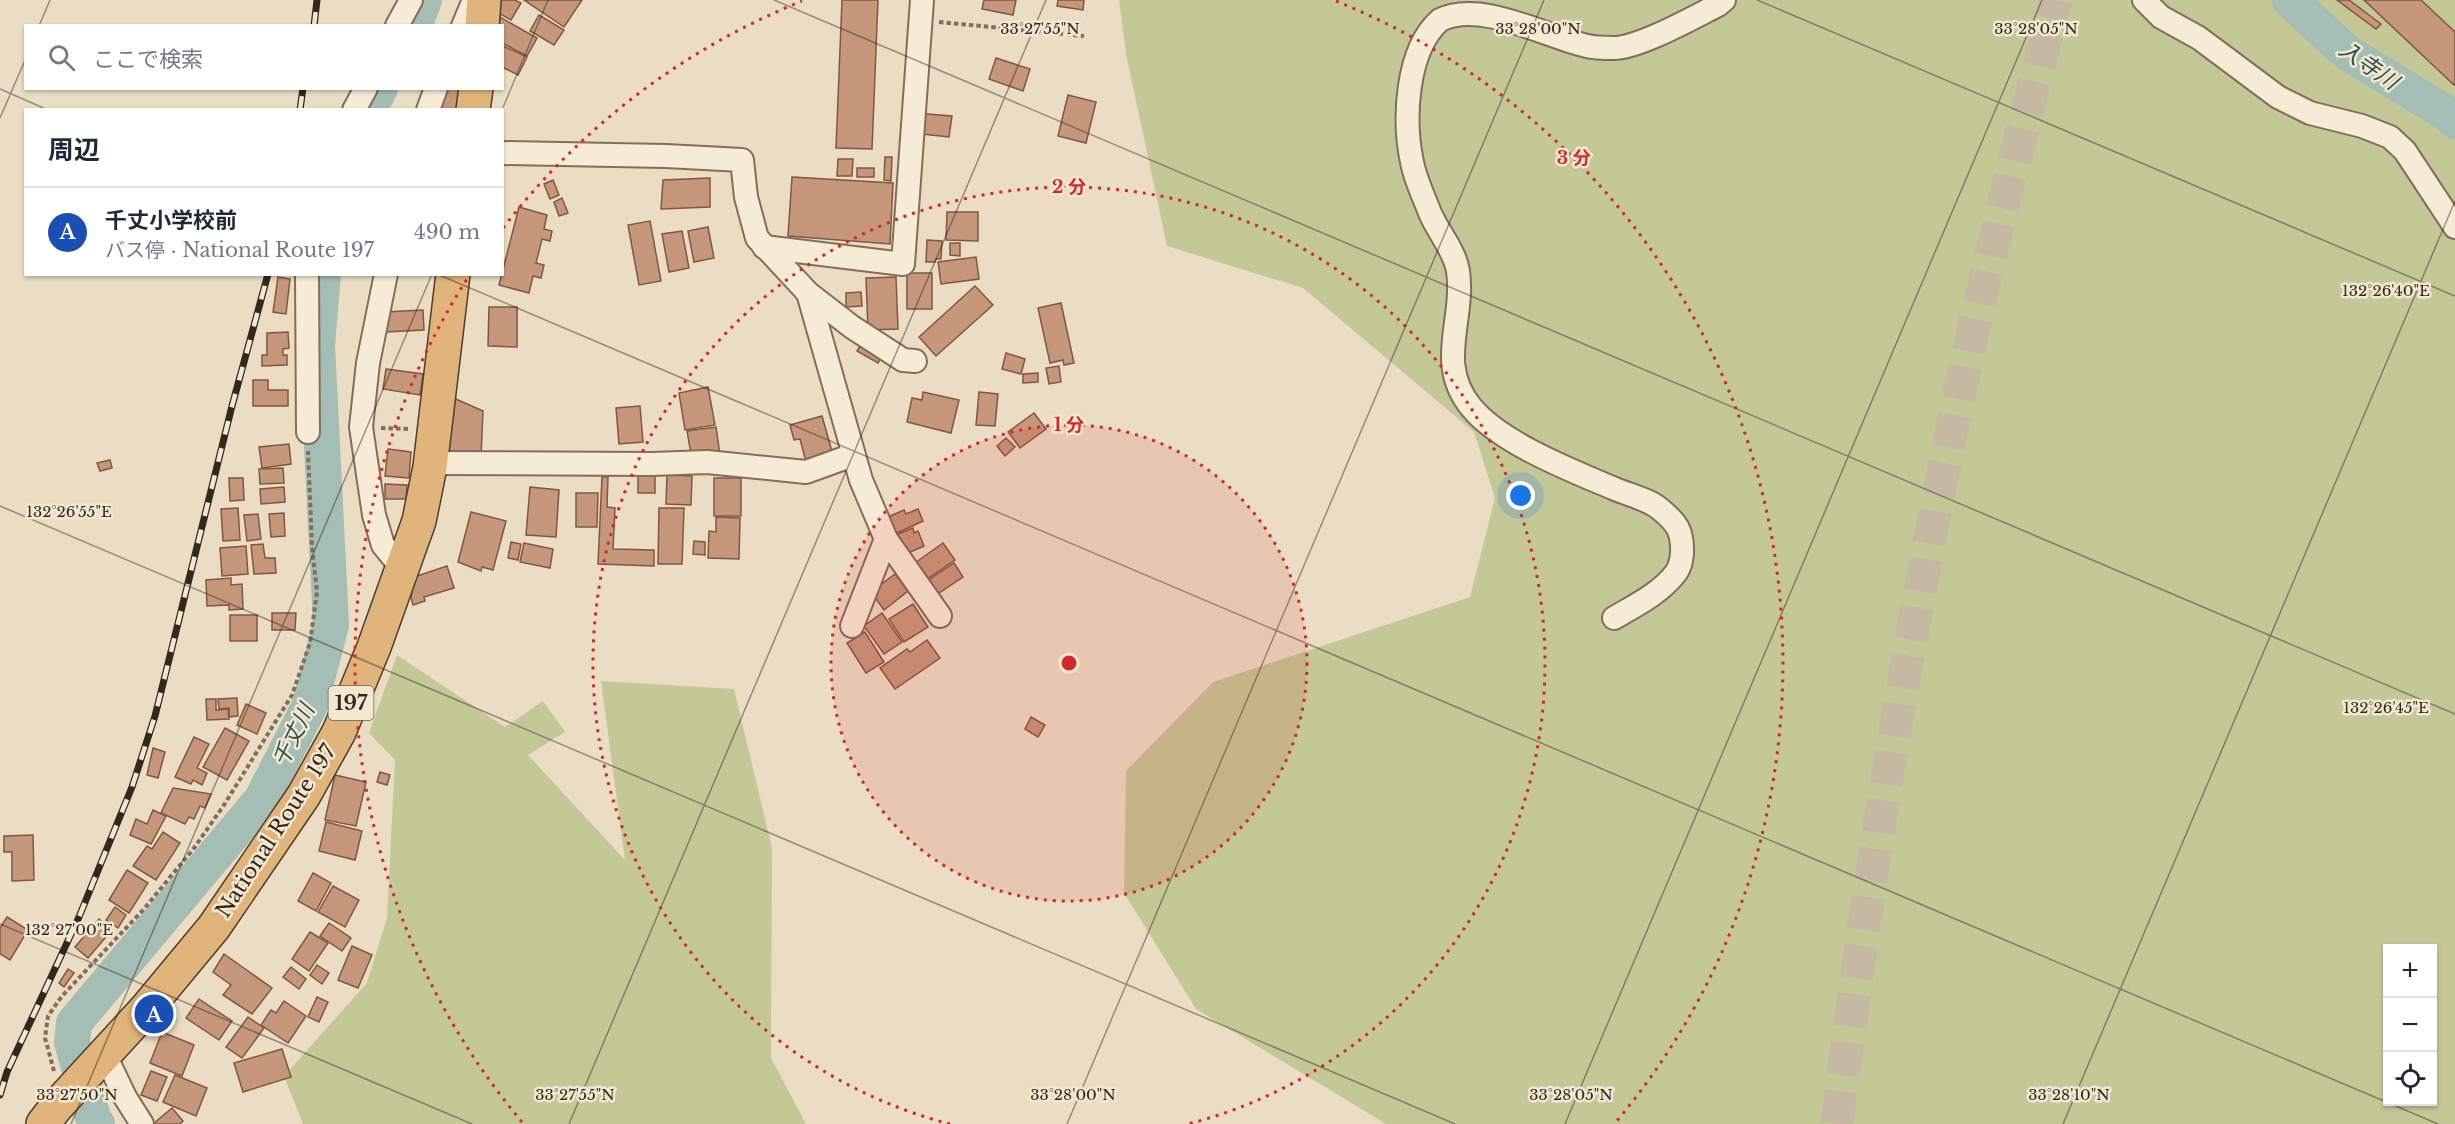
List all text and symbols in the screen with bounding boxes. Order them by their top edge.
text: 33°27'55"N [1000,19,1080,38]
text: 33°28'00"N [1495,19,1581,38]
text: 33°28'05"N [1994,19,2078,38]
search box [24,24,504,90]
water label: 入寺川 [2334,35,2405,97]
icon: search [45,41,78,74]
text: ここで検索 [93,46,203,73]
text: 周辺 [48,134,100,166]
text: 3 分 [1557,147,1591,169]
text: 2 分 [1052,176,1086,198]
text: 千丈小学校前 [105,207,237,234]
text: A [59,220,76,244]
text: 490 m [414,220,480,244]
text: バス停 · National Route 197 [105,238,374,262]
text: 132°26'40"E [2342,281,2430,300]
text: 1 分 [1054,414,1084,436]
your location [1506,481,1535,510]
text: 132°26'55"E [26,502,112,521]
centre of rings [1059,653,1079,673]
road number: 197 [328,686,374,720]
water label: 千丈川 [267,698,321,771]
text: 132°26'45"E [2343,698,2429,717]
street label: National Route 197 [210,739,342,922]
text: 132°27'00"E [25,920,113,939]
map controls [2383,944,2437,1106]
button: + [2383,944,2437,998]
pin: A [134,992,174,1036]
button: − [2383,998,2437,1052]
button: locate [2383,1052,2437,1106]
text: 33°27'50"N [36,1085,118,1104]
text: 33°27'55"N [535,1085,615,1104]
text: 33°28'00"N [1030,1085,1116,1104]
text: 33°28'05"N [1529,1085,1613,1104]
text: 33°28'10"N [2028,1085,2110,1104]

